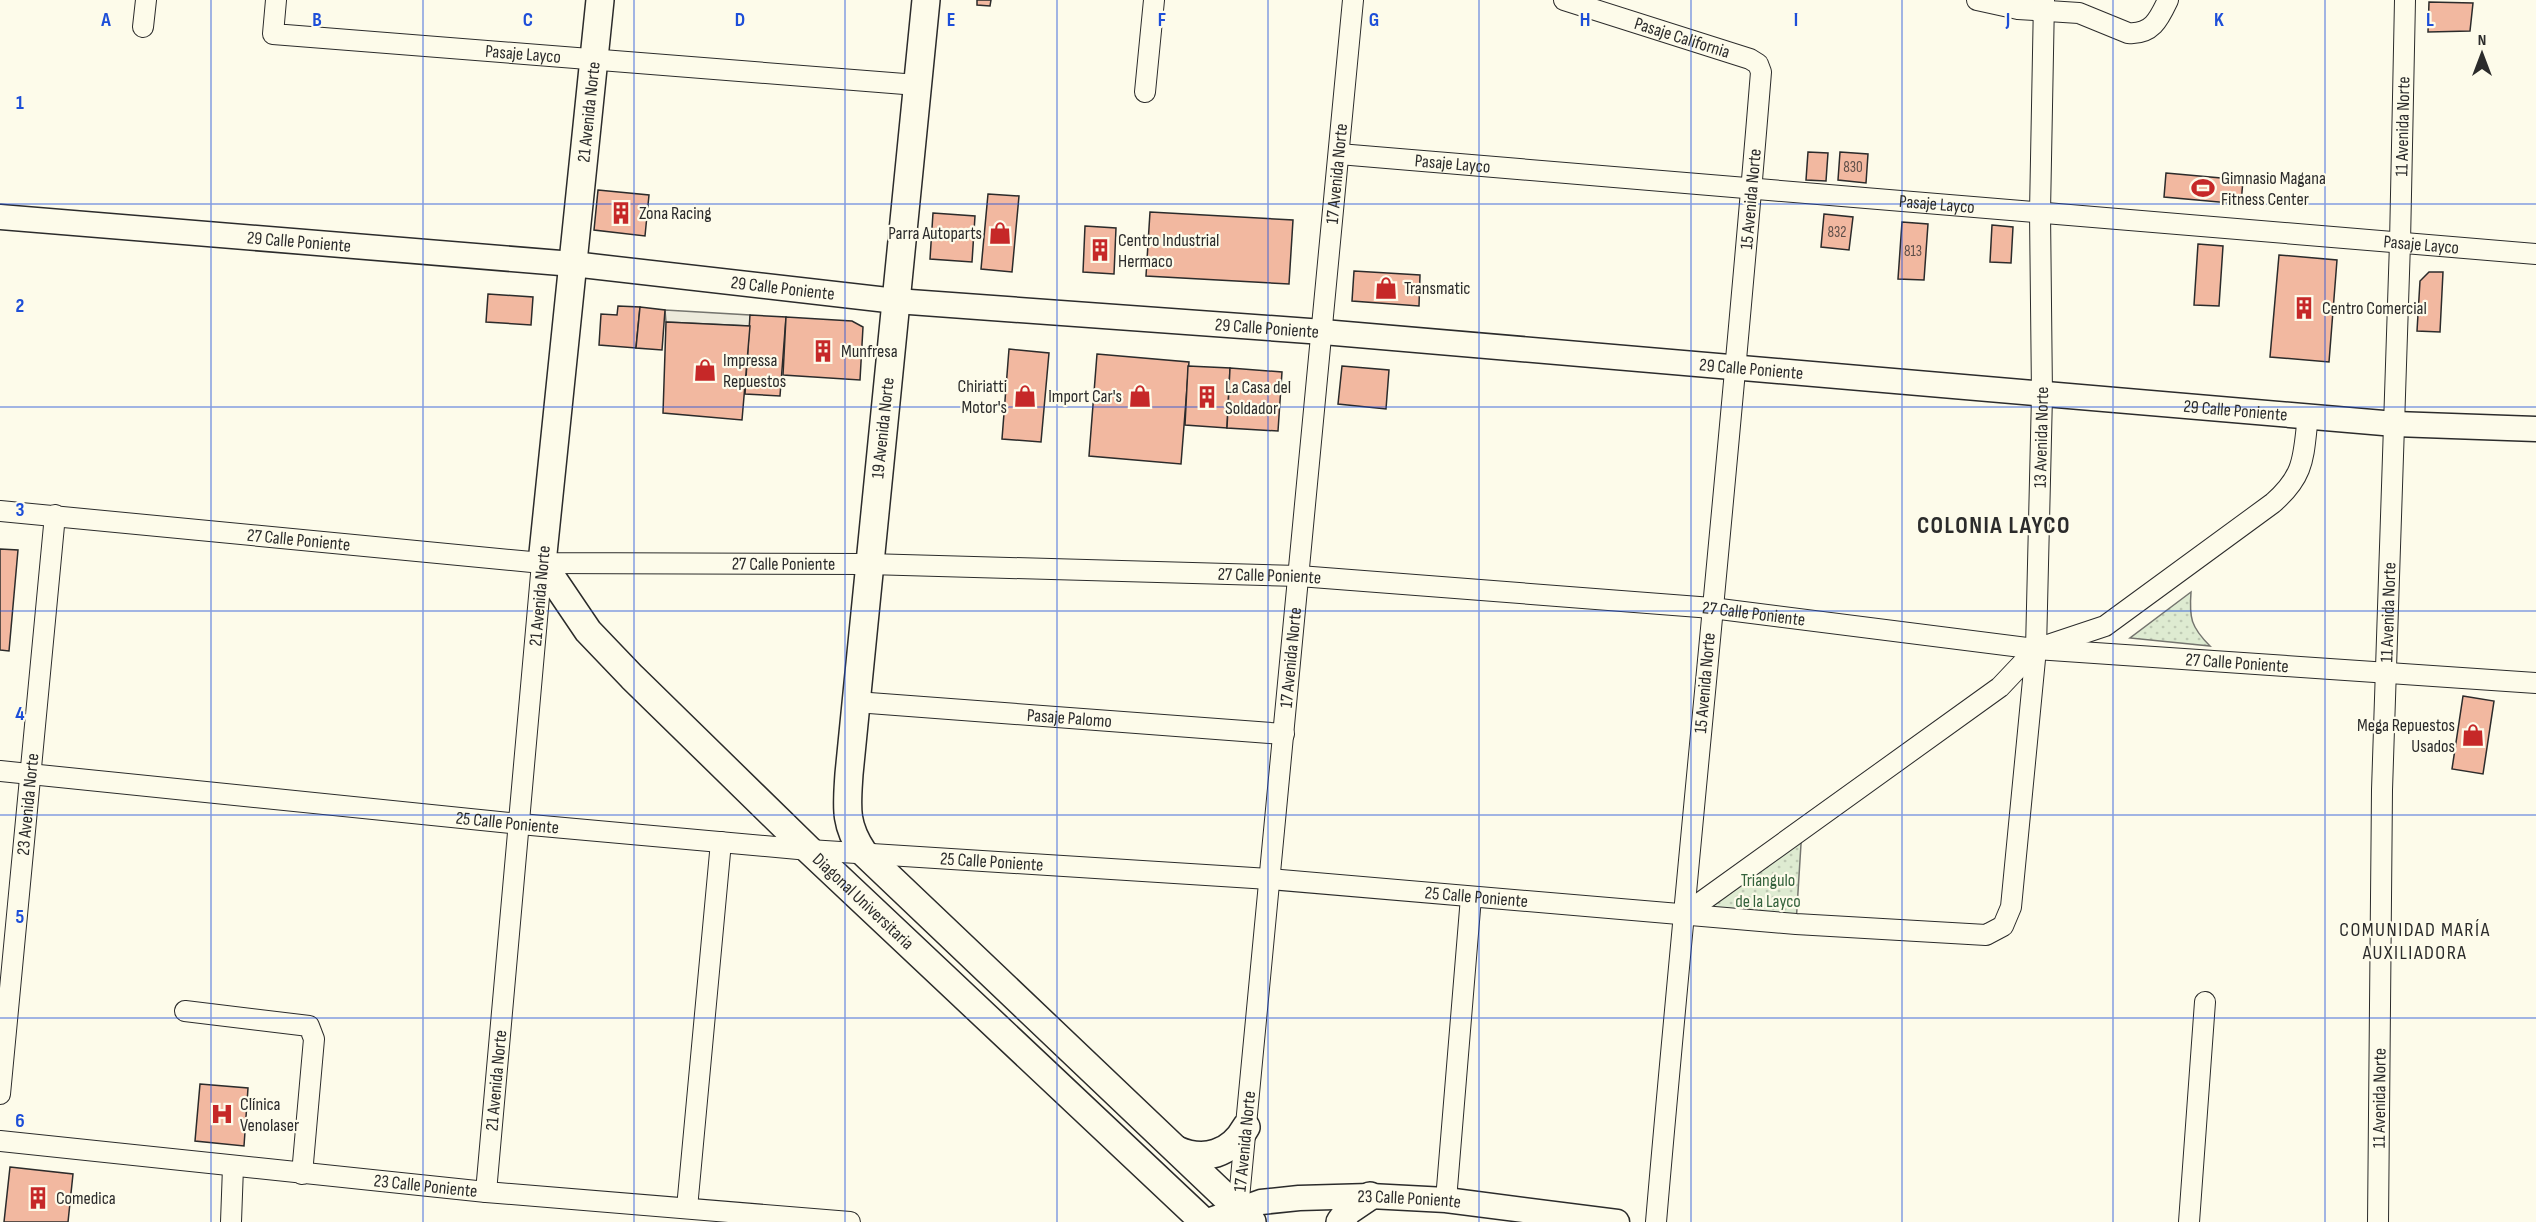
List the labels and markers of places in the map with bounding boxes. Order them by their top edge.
place label: Gimnasio Magana Fitness Center [2221,168,2326,210]
sports icon: Gimnasio Magana Fitness Center [2190,175,2216,201]
building icon: Zona Racing [608,200,634,226]
place label: Zona Racing [639,203,712,224]
shop icon: Parra Autoparts [987,220,1013,246]
place label: Parra Autoparts [888,223,982,244]
place label: Centro Industrial Hermaco [1118,230,1219,272]
building icon: Centro Industrial Hermaco [1087,237,1113,263]
shop icon: Transmatic [1373,275,1399,301]
place label: Transmatic [1404,278,1470,299]
building icon: Centro Comercial [2291,295,2317,321]
place label: Centro Comercial [2322,298,2427,319]
building icon: Munfresa [810,338,836,364]
place label: Munfresa [841,341,898,362]
place label: Impressa Repuestos [723,350,786,392]
shop icon: Impressa Repuestos [692,357,718,383]
place label: Chiriatti Motor's [957,376,1007,418]
place label: La Casa del Soldador [1225,377,1291,419]
shop icon: Chiriatti Motor's [1012,383,1038,409]
shop icon: Import Car's [1127,383,1153,409]
building icon: La Casa del Soldador [1194,384,1220,410]
place label: Import Car's [1048,386,1122,407]
place label: Mega Repuestos Usados [2357,715,2455,757]
shop icon: Mega Repuestos Usados [2460,722,2486,748]
place label: Clínica Venolaser [240,1094,299,1136]
hospital icon: Clínica Venolaser [209,1101,235,1127]
building icon: Comedica [25,1185,51,1211]
place label: Comedica [56,1188,116,1209]

